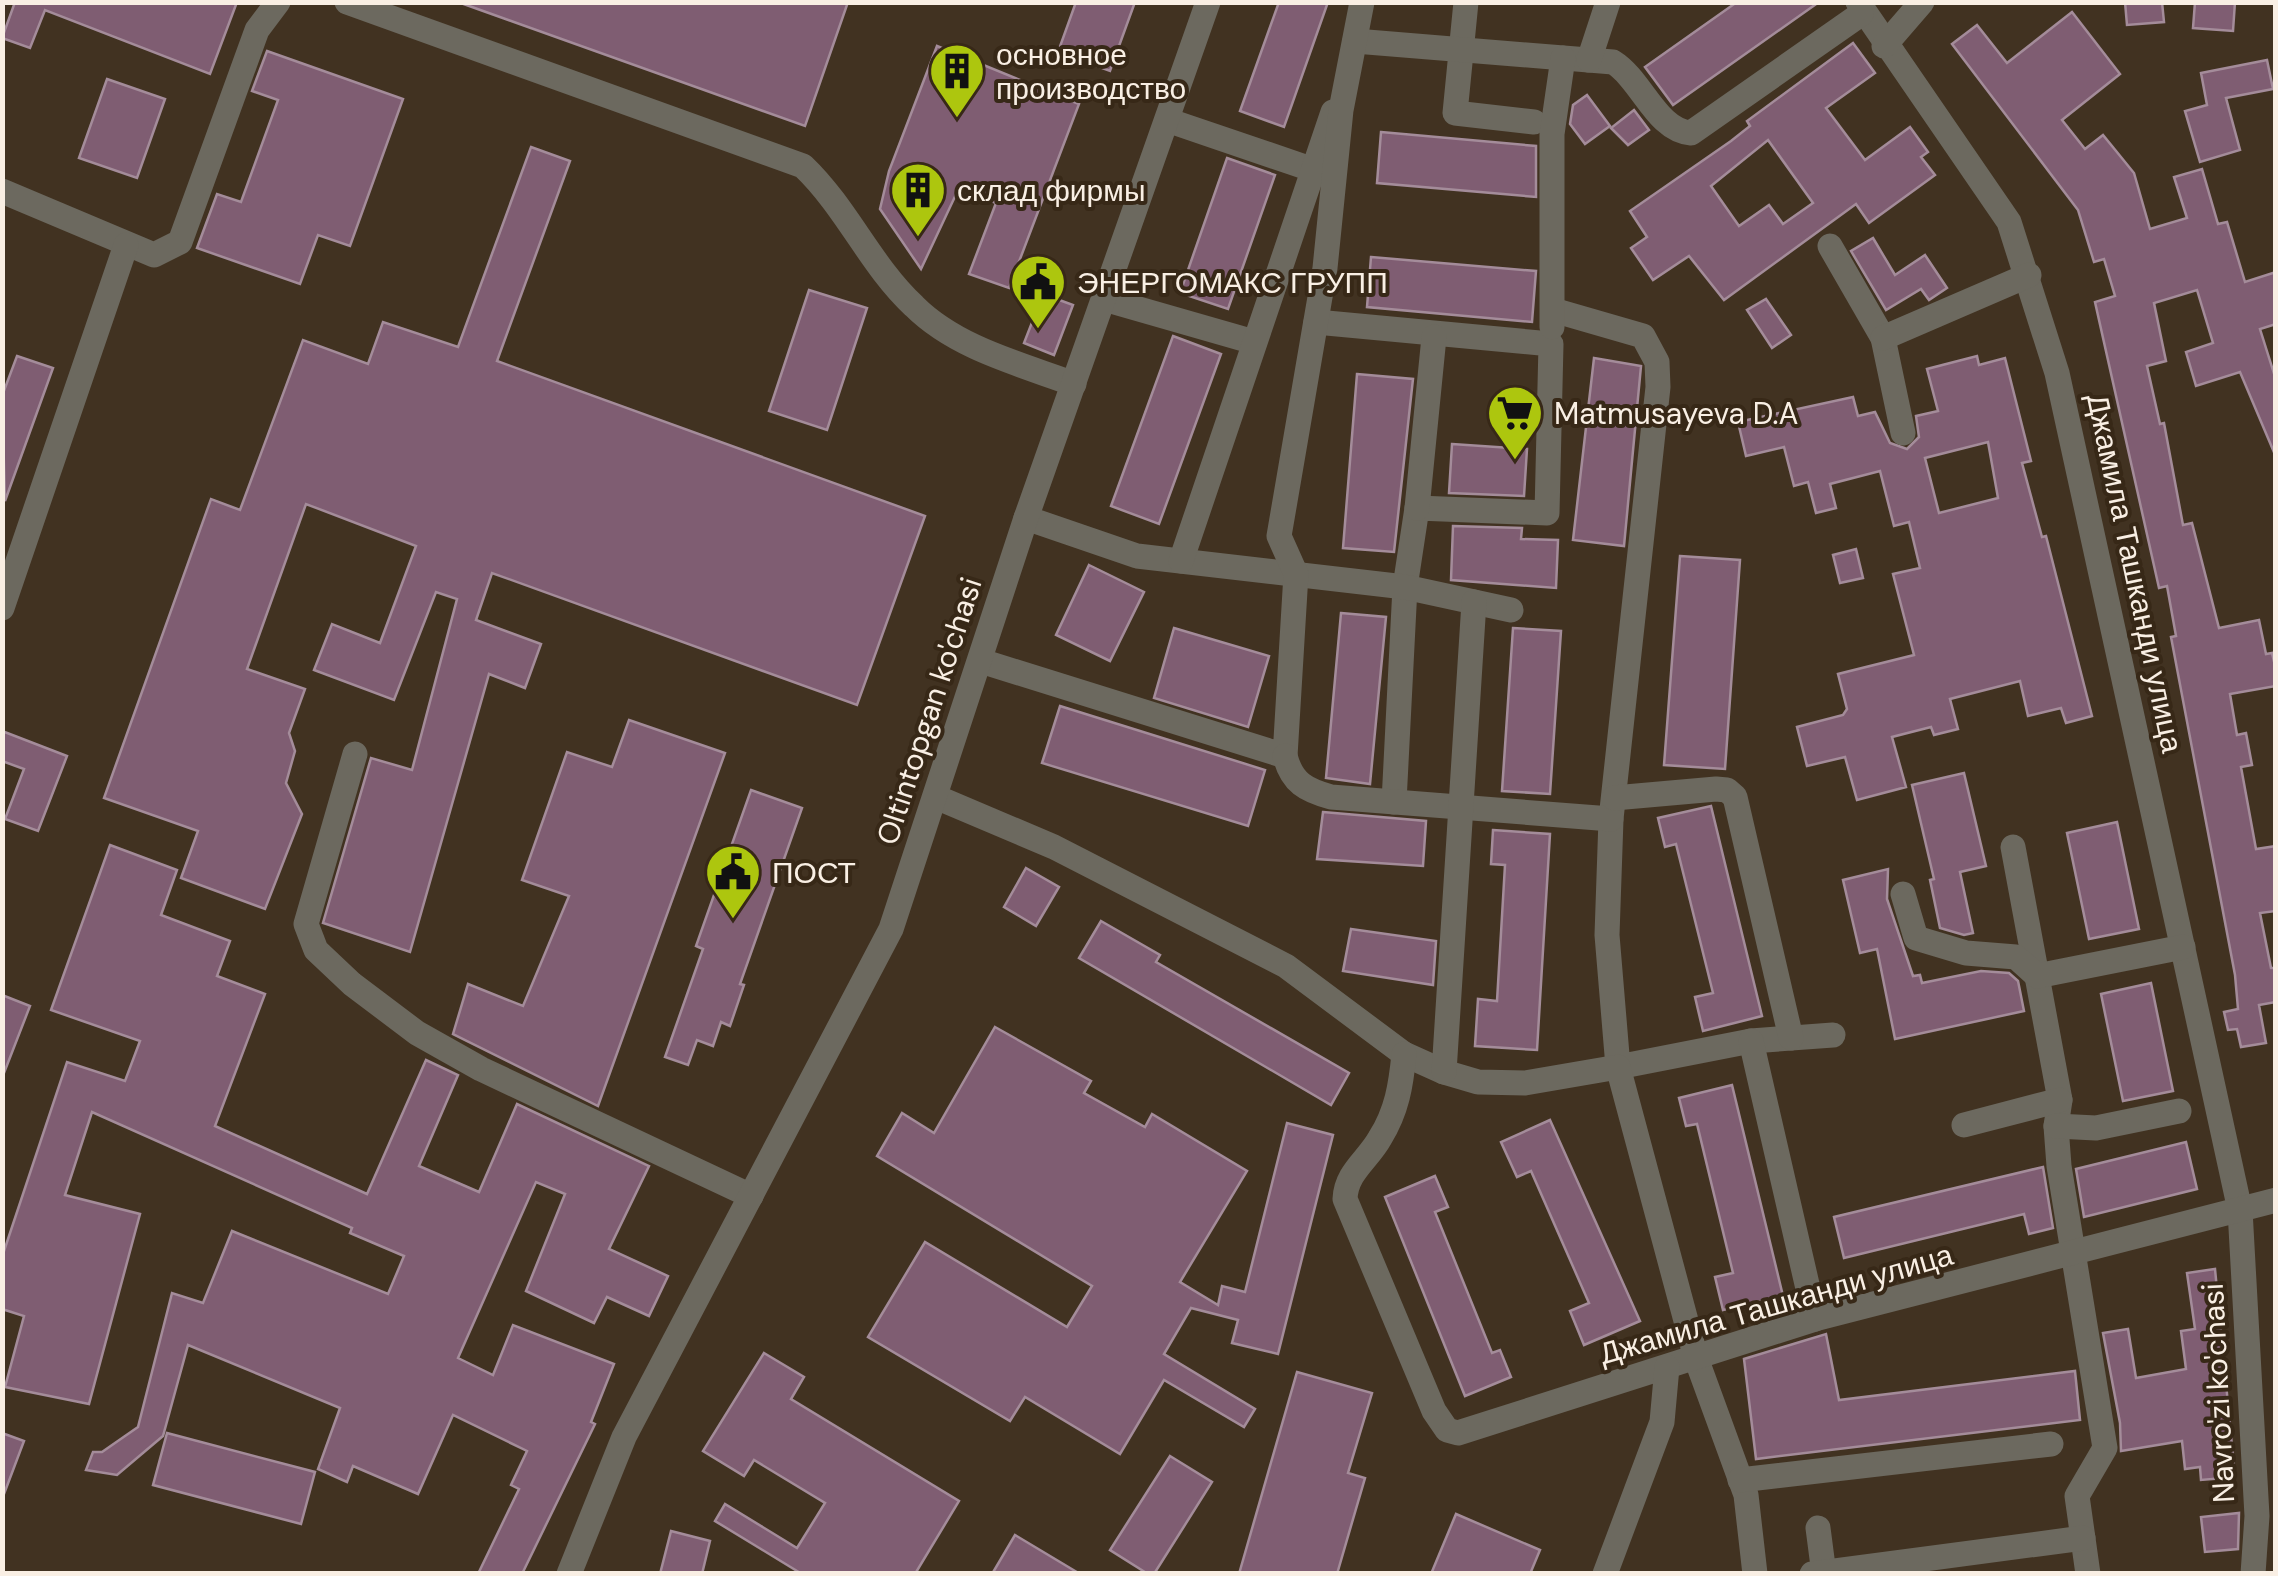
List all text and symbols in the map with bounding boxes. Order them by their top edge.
place label: основное производство [996,35,1186,108]
building icon: основное производство [927,41,987,120]
building icon: склад фирмы [888,160,948,239]
place label: склад фирмы [957,171,1145,210]
public building icon: ЭНЕРГОМАКС ГРУПП [1008,252,1068,331]
place label: ЭНЕРГОМАКС ГРУПП [1077,263,1388,302]
supermarket icon: Matmusayeva D.A [1485,383,1545,462]
street label: Джамила Ташканди улица [2078,390,2192,756]
place label: Matmusayeva D.A [1554,394,1798,433]
street label: Oltintopgan ko'chasi [867,572,991,850]
public building icon: ПОСТ [703,842,763,921]
place label: ПОСТ [772,853,856,892]
street label: Джамила Ташканди улица [1595,1235,1958,1373]
street label: Navro'zi ko'chasi [2193,1282,2243,1504]

